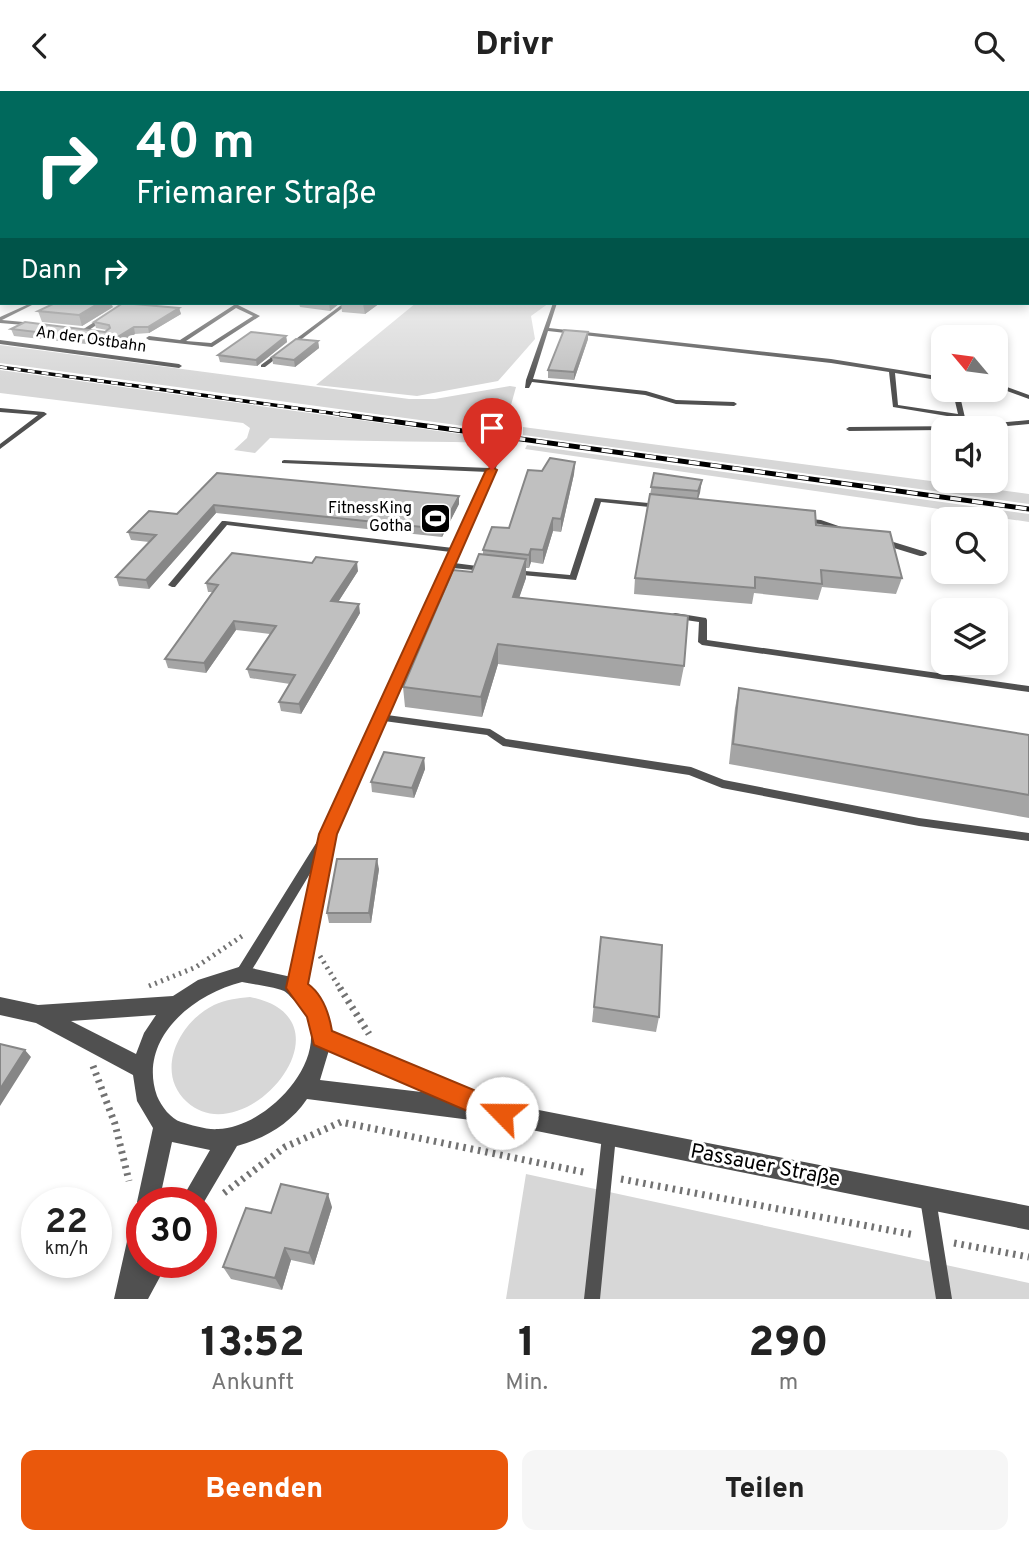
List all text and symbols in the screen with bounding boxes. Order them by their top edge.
text: Drivr [476,26,553,66]
icon: back [21,27,59,65]
icon: search [970,27,1008,65]
text: 40 m [136,114,255,176]
icon: right [21,119,112,210]
text: Friemarer Straße [136,175,376,215]
icon: right [96,252,134,290]
text: Dann [21,255,82,288]
street label: An der Ostbahn [34,322,148,358]
north arrow [931,325,1008,403]
map controls [931,325,1008,675]
pin [462,398,522,470]
icon: arrive [473,409,511,447]
button: sound [931,416,1008,493]
place label: FitnessKing Gotha [328,499,412,537]
sports icon: FitnessKing Gotha [418,501,452,535]
button: search [931,507,1008,584]
button: layers [931,598,1008,675]
position arrow [465,1076,539,1150]
street label: Passauer Straße [688,1138,842,1194]
speed limit sign: 30 [126,1187,217,1278]
text: 22 [45,1201,88,1245]
text: km/h [45,1238,88,1261]
text: 13:52 [201,1318,305,1371]
text: 1 [518,1318,535,1371]
text: 290 [748,1318,828,1371]
text: Ankunft [211,1369,294,1398]
text: Min. [505,1369,548,1398]
text: m [779,1369,798,1398]
button: Beenden [21,1450,508,1530]
button: Teilen [522,1450,1008,1530]

